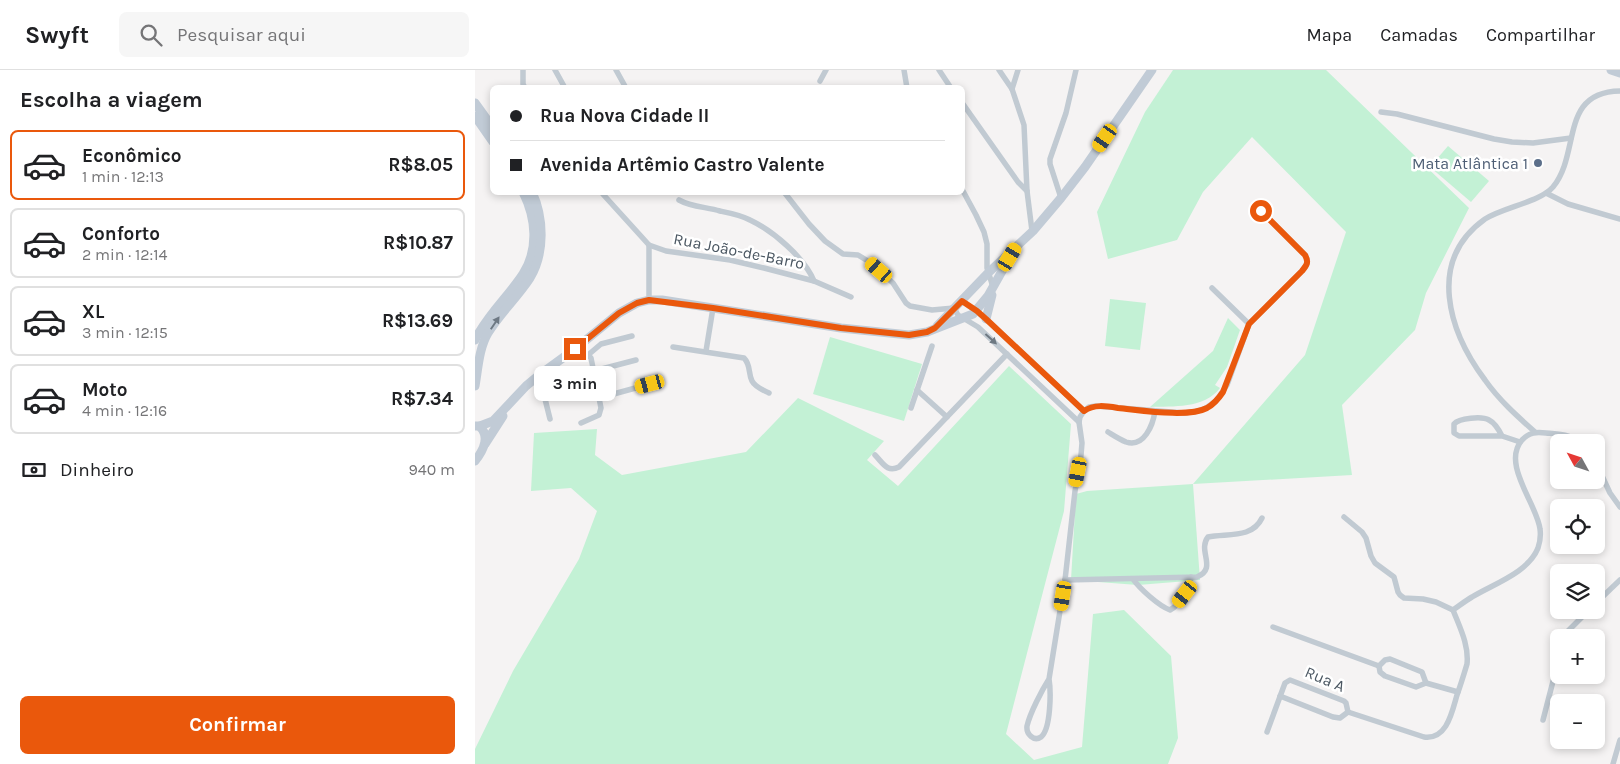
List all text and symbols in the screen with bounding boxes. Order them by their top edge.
search box [119,12,469,57]
text: Swyft [25,21,89,49]
icon: search [137,21,165,49]
text: Pesquisar aqui [177,24,306,46]
text: Mapa [1307,24,1352,46]
text: Camadas [1380,24,1458,46]
text: Compartilhar [1486,24,1595,46]
text: Escolha a viagem [20,87,203,113]
text: Rua Nova Cidade II [540,105,709,127]
car [1090,121,1119,155]
icon: car [22,143,67,188]
text: Econômico [82,145,182,167]
text: R$8.05 [388,154,453,176]
text: Avenida Artêmio Castro Valente [540,154,825,176]
place label: Mata Atlântica 1 [1412,154,1528,173]
marker: Mata Atlântica 1 [1532,157,1544,169]
text: 1 min · 12:13 [82,167,164,186]
route start [1250,200,1272,222]
icon: car [22,221,67,266]
text: Conforto [82,223,160,245]
street label: Rua João-de-Barro [672,229,806,273]
text: R$10.87 [383,232,453,254]
car [995,240,1024,274]
text: 2 min · 12:14 [82,245,167,264]
car [862,254,895,286]
icon: car [22,299,67,344]
text: XL [82,301,104,323]
text: R$13.69 [382,310,453,332]
one-way arrow [490,317,500,330]
text: 3 min · 12:15 [82,323,168,342]
one-way arrow [984,333,996,345]
route end [564,338,586,360]
callout: 3 min [534,366,616,402]
car [633,373,666,395]
text: 3 min [553,374,597,393]
icon: car [22,377,67,422]
text: Moto [82,379,128,401]
text: R$7.34 [391,388,453,410]
text: 4 min · 12:16 [82,401,167,420]
north arrow [1550,434,1605,489]
map controls [1550,434,1605,749]
icon: cash [20,456,48,484]
car [1067,456,1088,488]
text: Dinheiro [60,459,134,481]
text: 940 m [409,460,455,479]
button: locate [1550,499,1605,554]
button: layers [1550,564,1605,619]
car [1169,578,1200,610]
car [1053,580,1072,612]
button: + [1550,629,1605,684]
street label: Rua A [1302,662,1348,696]
button: − [1550,694,1605,749]
button: Confirmar [20,696,455,754]

